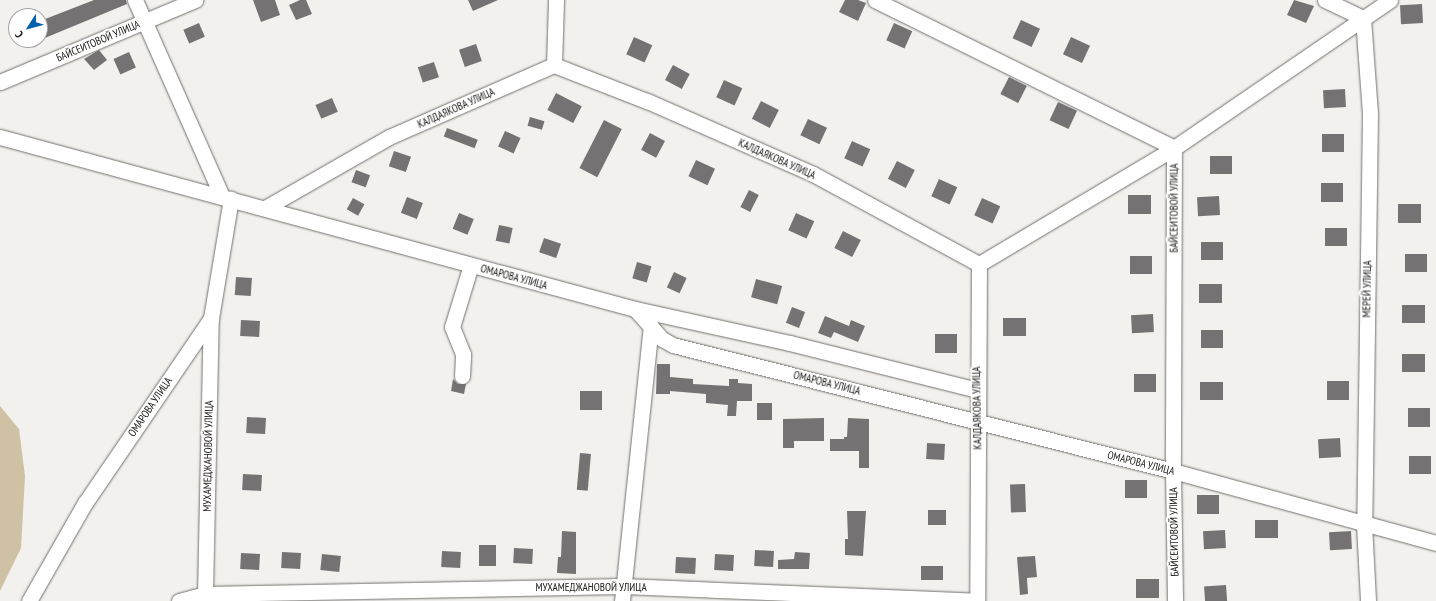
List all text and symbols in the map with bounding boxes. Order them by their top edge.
north arrow [8,8,48,48]
street label: БАЙСЕИТОВОЙ УЛИЦА [54,17,142,65]
text: С [12,28,26,41]
street label: КАЛДАЯКОВА УЛИЦА [415,85,497,131]
street label: КАЛДАЯКОВА УЛИЦА [736,136,818,182]
street label: БАЙСЕИТОВОЙ УЛИЦА [1167,163,1181,253]
street label: МЕРЕЙ УЛИЦА [1360,260,1374,318]
street label: ОМАРОВА УЛИЦА [479,262,549,292]
street label: КАЛДАЯКОВА УЛИЦА [970,366,984,450]
street label: ОМАРОВА УЛИЦА [792,368,862,398]
street label: ОМАРОВА УЛИЦА [125,375,175,439]
street label: МУХАМЕДЖАНОВОЙ УЛИЦА [200,400,216,512]
street label: ОМАРОВА УЛИЦА [1106,448,1176,478]
street label: БАЙСЕИТОВОЙ УЛИЦА [1167,487,1181,577]
street label: МУХАМЕДЖАНОВОЙ УЛИЦА [535,580,647,594]

